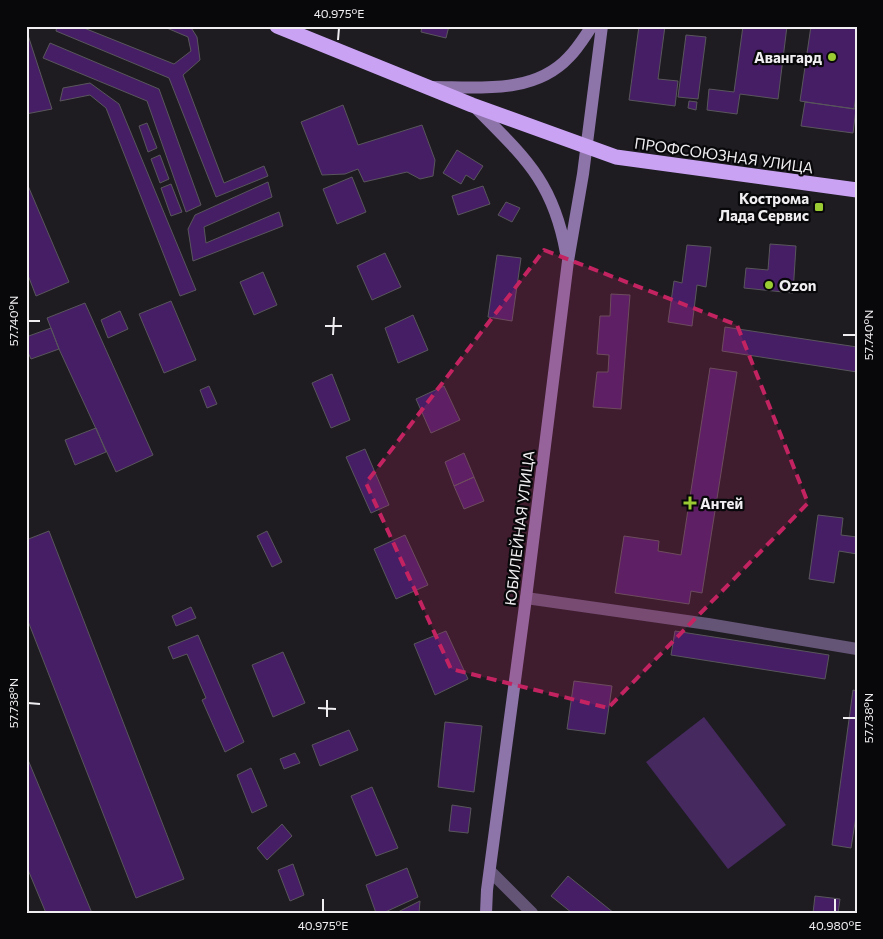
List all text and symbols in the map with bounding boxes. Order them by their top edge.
text: 40.975°E [314,6,364,20]
place label: Авангард [754,48,823,66]
marker: Авангард [826,51,838,63]
street label: ПРОФСОЮЗНАЯ УЛИЦА [633,134,815,176]
place label: Кострома Лада Сервис [719,189,809,224]
marker: Кострома Лада Сервис [813,201,825,213]
place label: Ozon [779,276,817,294]
marker: Ozon [763,279,775,291]
text: 57.740°N [6,296,20,346]
text: 57.740°N [861,310,875,360]
street label: ЮБИЛЕЙНАЯ УЛИЦА [501,449,537,607]
place label: Антей [700,494,743,512]
marker: Антей [684,497,696,509]
text: 57.738°N [6,678,20,728]
text: 57.738°N [861,693,875,743]
text: 40.975°E [298,918,348,932]
text: 40.980°E [809,918,861,932]

